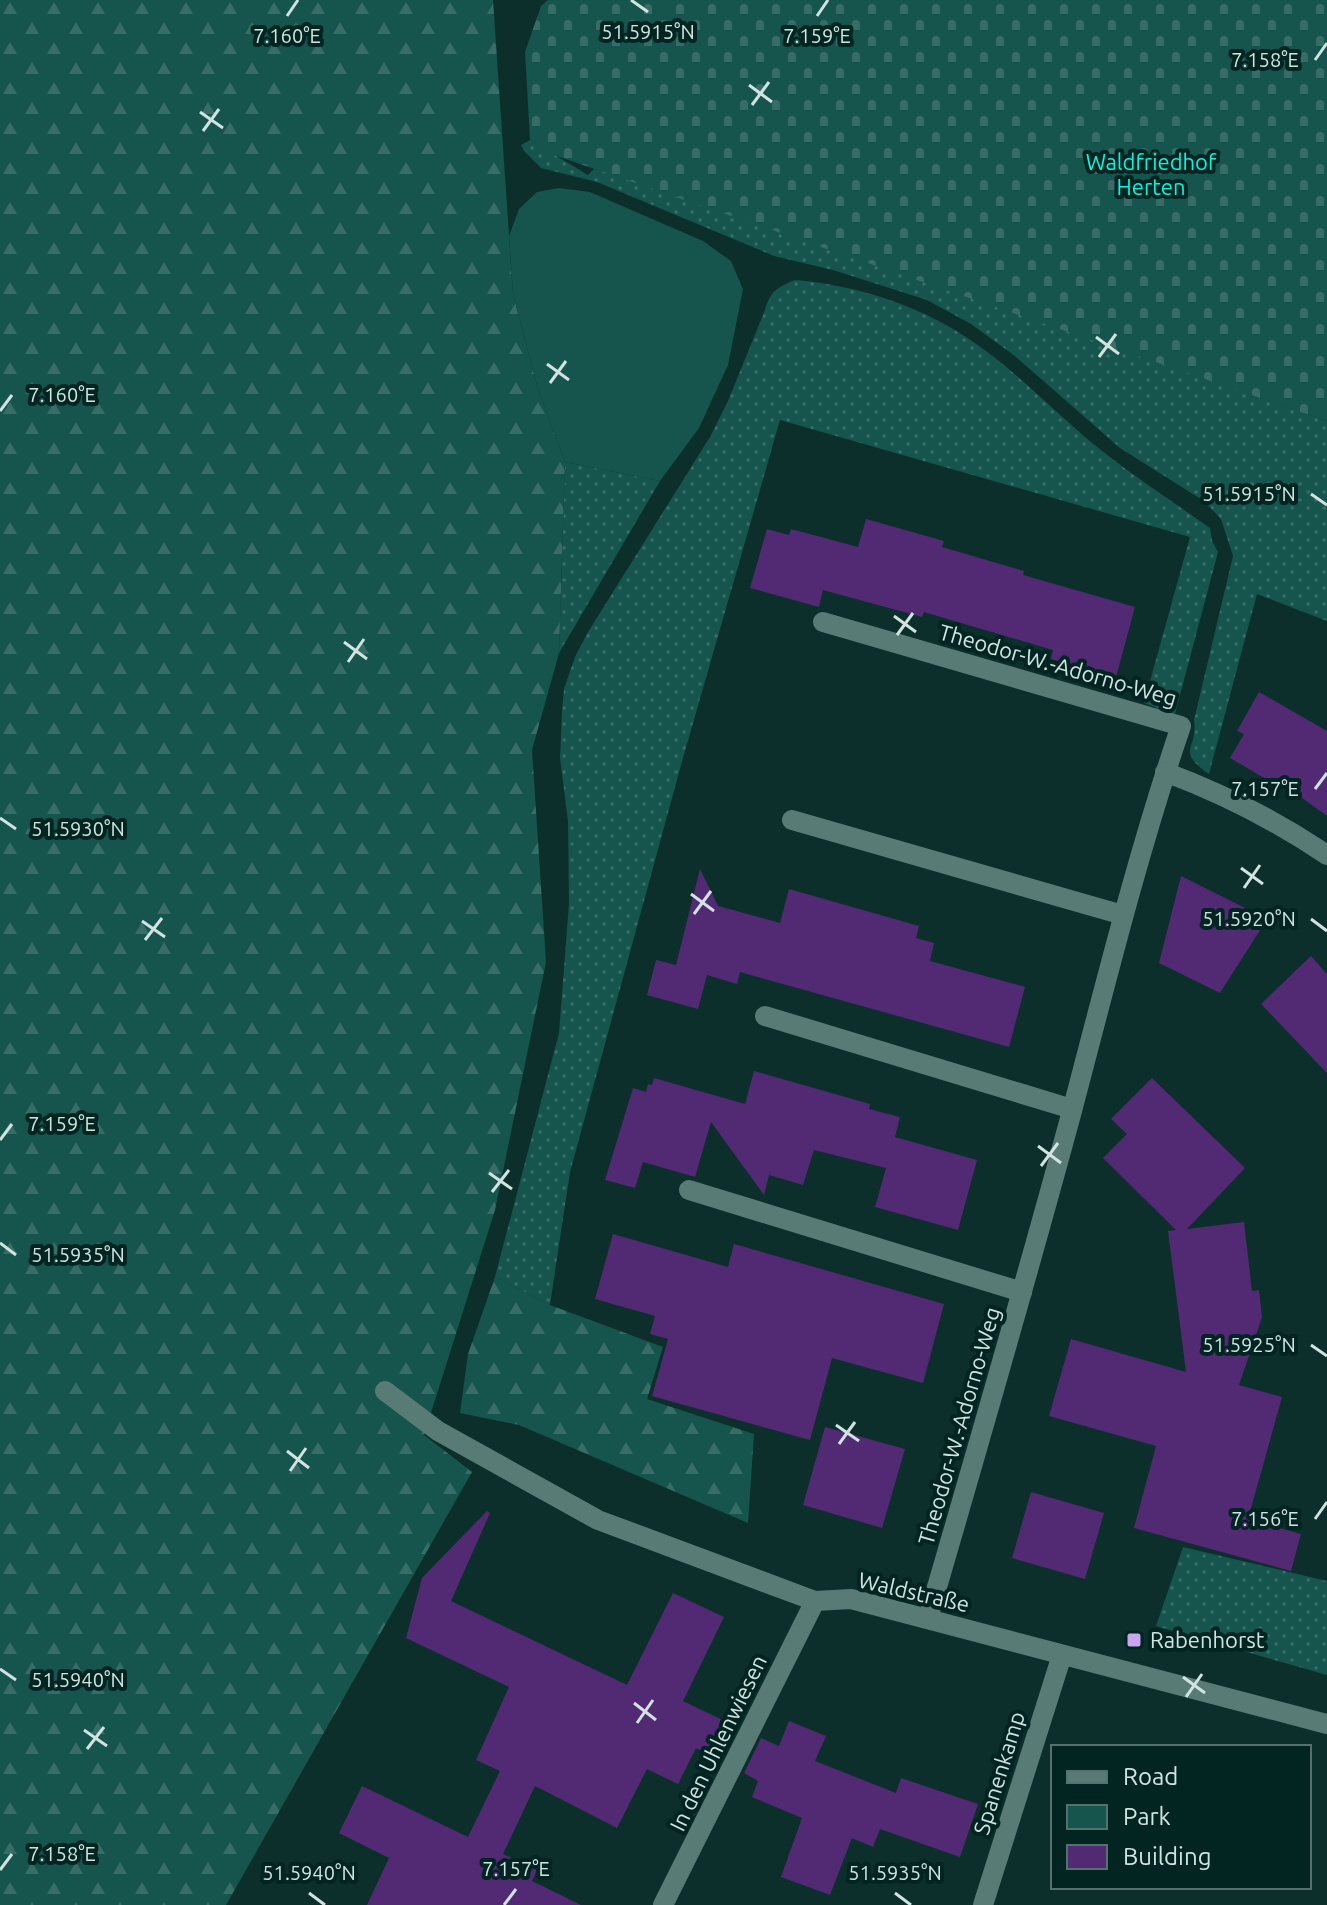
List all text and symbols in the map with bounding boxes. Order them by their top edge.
text: 51.5915°N [601,20,695,43]
text: 7.160°E [253,24,321,47]
text: 7.159°E [783,24,851,47]
text: 7.158°E [1231,48,1299,71]
park label: Waldfriedhof Herten [1086,149,1217,199]
text: 7.160°E [28,383,96,406]
text: 51.5915°N [1202,482,1296,505]
street label: Theodor-W.-Adorno-Weg [936,619,1180,710]
text: 7.157°E [1231,777,1299,800]
text: 51.5930°N [31,817,125,840]
text: 51.5920°N [1202,907,1296,930]
text: 7.159°E [28,1112,96,1135]
text: 51.5935°N [31,1243,125,1266]
street label: Theodor-W.-Adorno-Weg [913,1304,1004,1548]
text: 51.5925°N [1202,1333,1296,1356]
text: 7.156°E [1231,1507,1299,1530]
street label: Waldstraße [856,1567,972,1616]
place label: Rabenhorst [1150,1627,1265,1652]
marker: Rabenhorst [1125,1631,1143,1649]
street label: In den Uhlenwiesen [664,1651,771,1835]
text: 51.5940°N [31,1668,125,1691]
street label: Spanenkamp [968,1708,1029,1837]
legend [1051,1745,1311,1889]
text: Road [1123,1763,1178,1790]
text: Park [1123,1803,1171,1830]
text: 7.158°E [28,1842,96,1865]
text: Building [1123,1843,1211,1870]
text: 7.157°E [482,1857,550,1880]
text: 51.5940°N [262,1861,356,1884]
text: 51.5935°N [848,1861,942,1884]

